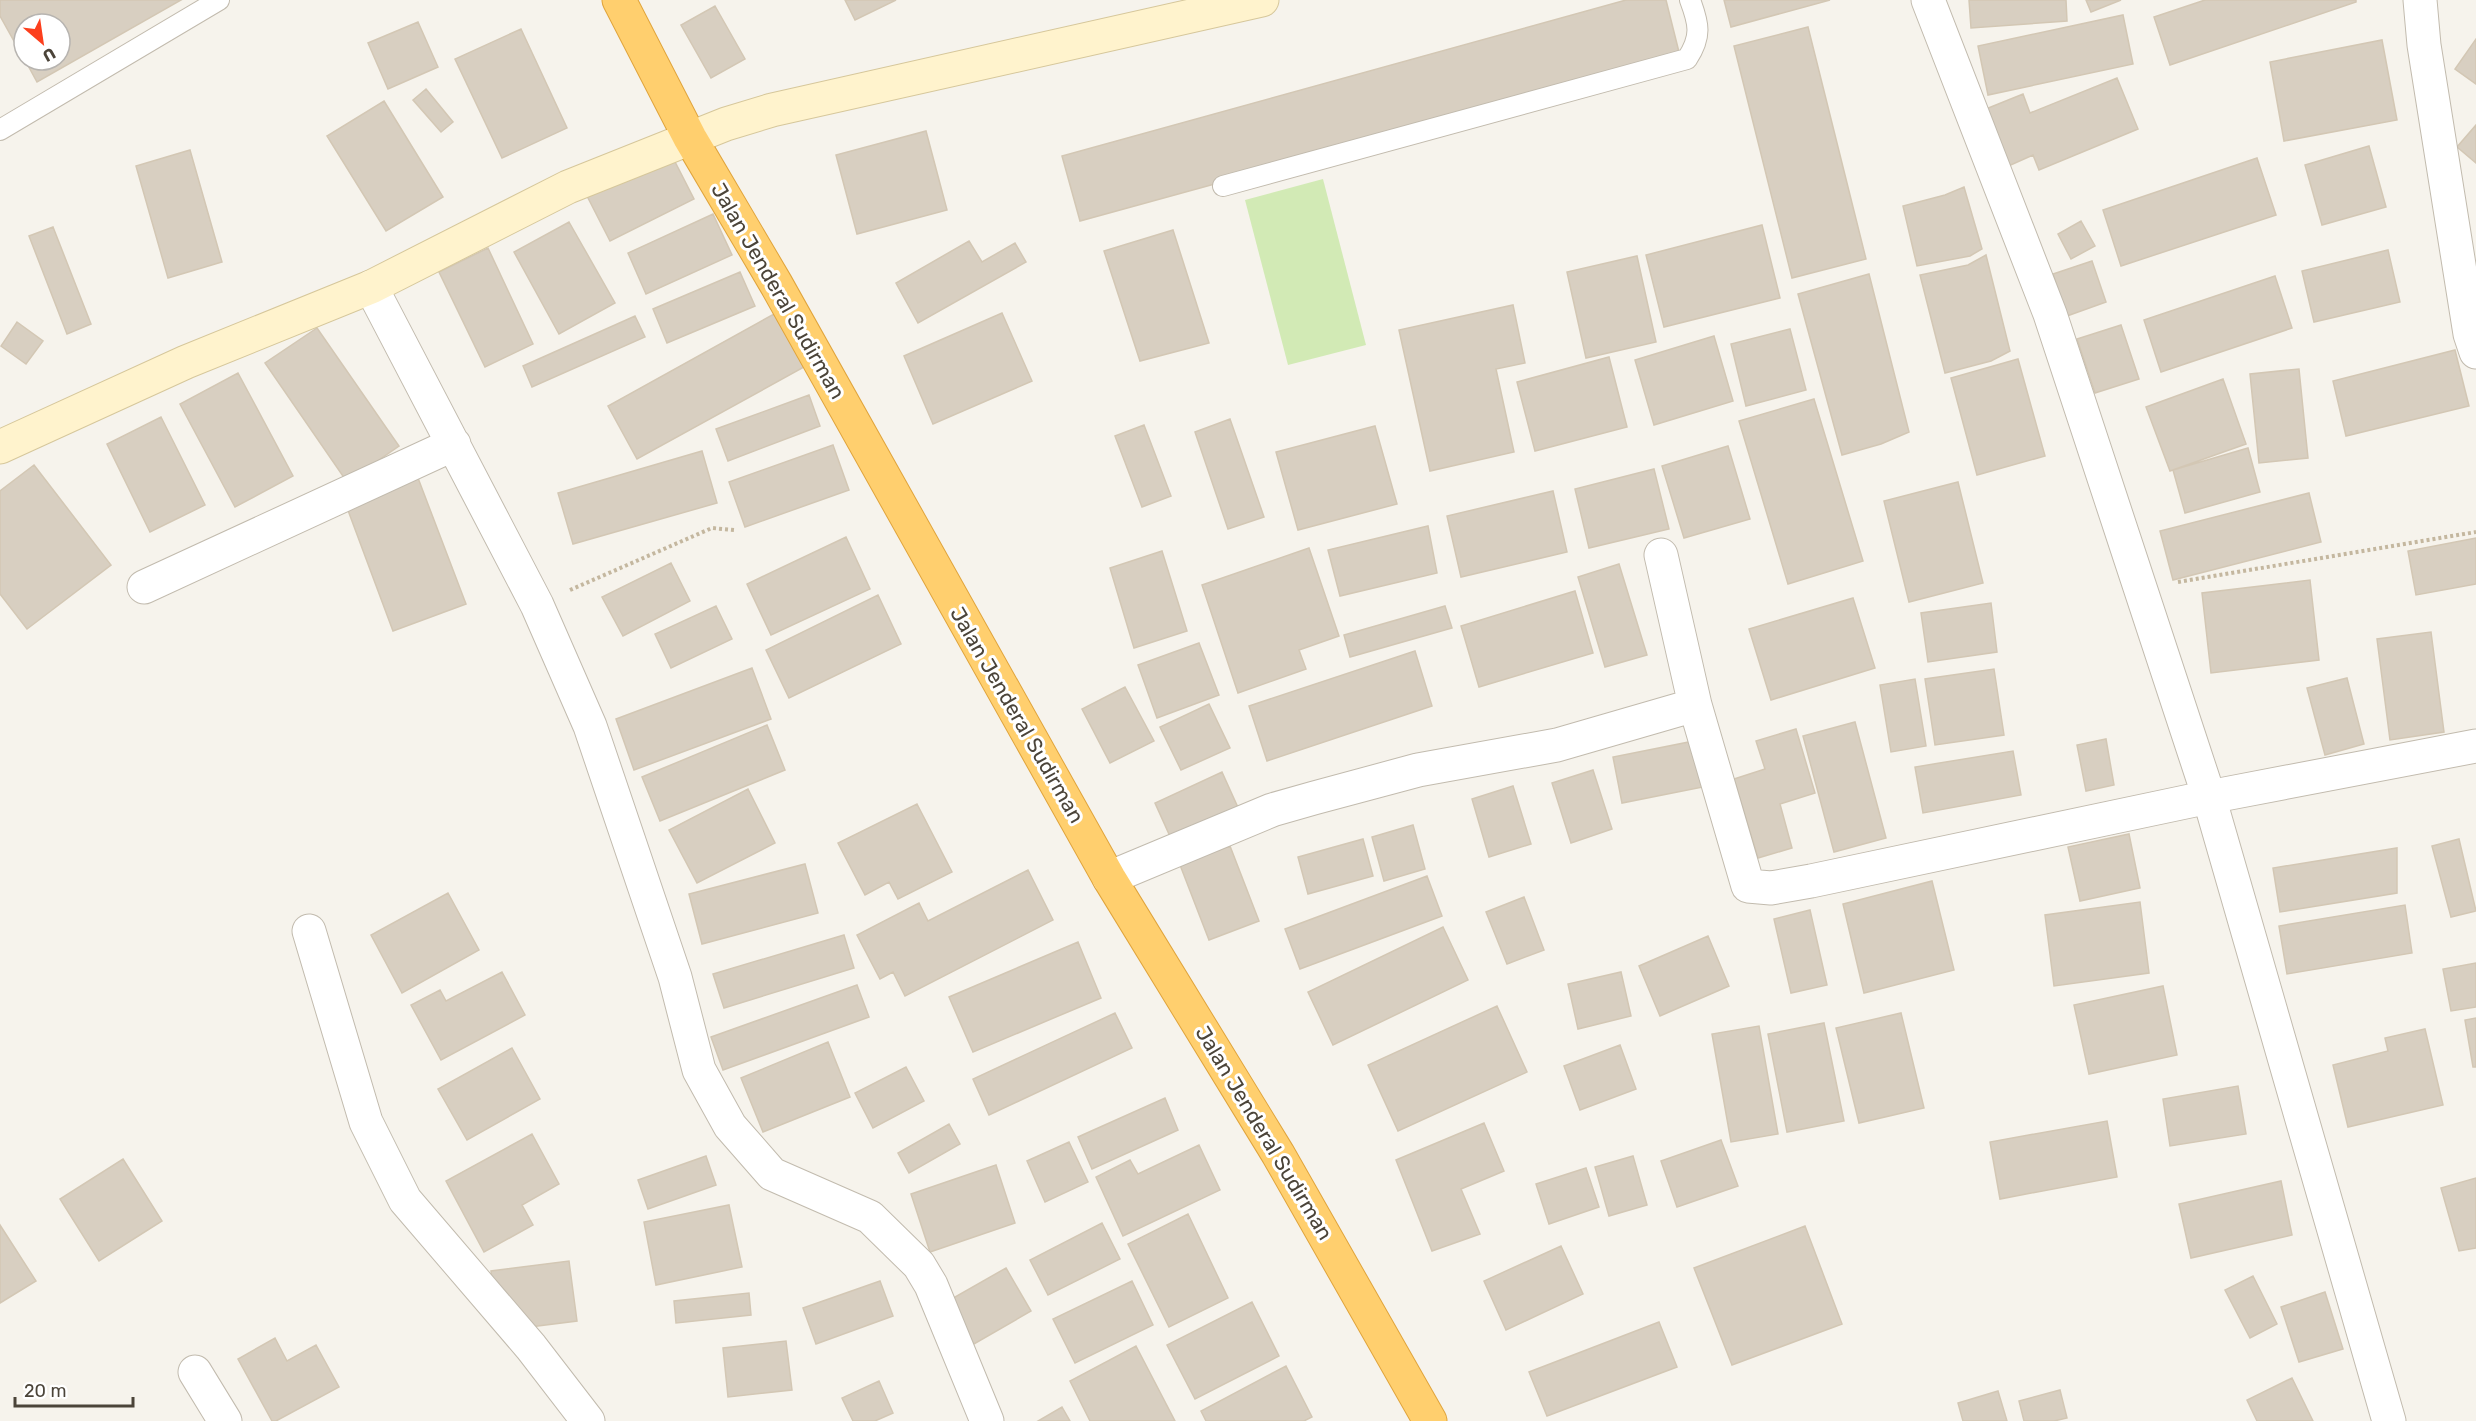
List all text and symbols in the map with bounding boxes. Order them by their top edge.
north arrow [12,12,72,72]
text: U [39,44,59,66]
street label: Jalan Jenderal Sudirman [706,178,851,403]
street label: Jalan Jenderal Sudirman [945,602,1090,827]
street label: Jalan Jenderal Sudirman [1191,1021,1338,1244]
scale bar [15,1370,134,1408]
text: 20 m [24,1380,66,1402]

